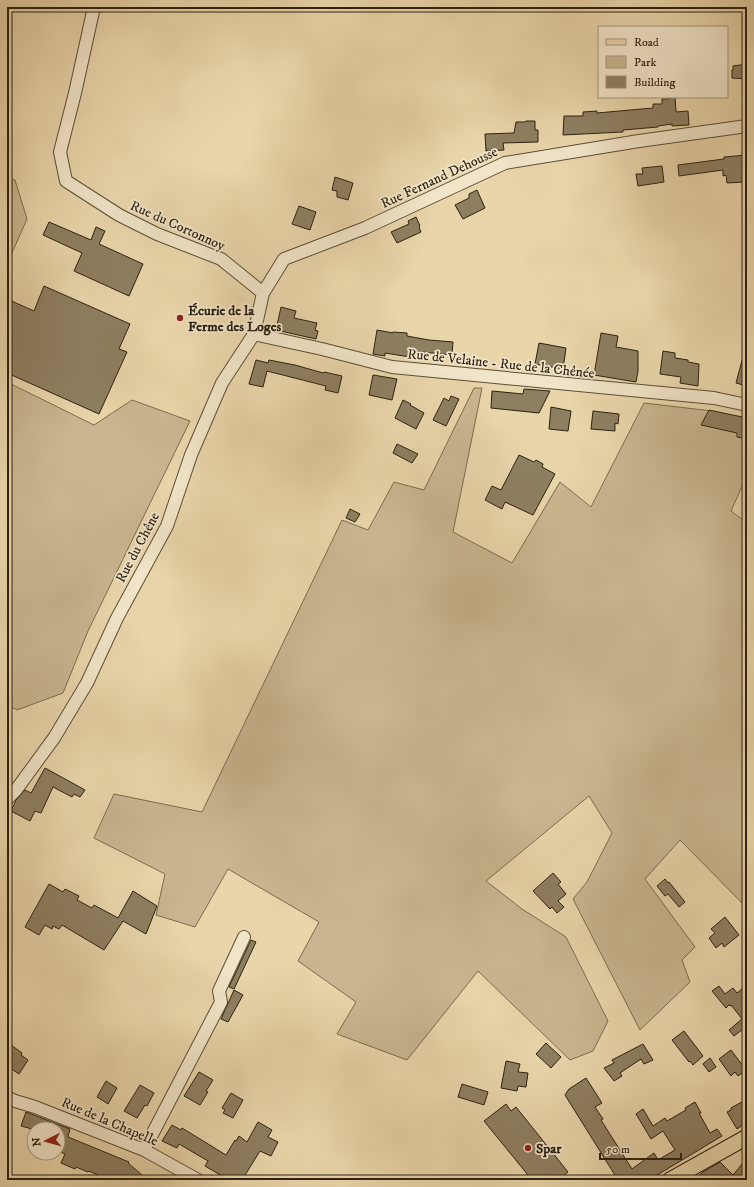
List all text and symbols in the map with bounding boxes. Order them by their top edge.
legend [598,26,728,98]
text: Road [634,35,659,50]
text: Park [634,55,656,70]
text: Building [634,75,675,90]
street label: Rue Fernand Dehousse [378,143,501,213]
street label: Rue du Cortonnoy [127,197,228,255]
place label: Écurie de la Ferme des Loges [188,302,281,336]
marker: Écurie de la Ferme des Loges [175,313,185,323]
street label: Rue de Velaine - Rue de la Chênée [406,345,596,383]
street label: Rue du Chêne [112,509,164,586]
street label: Rue de la Chapelle [59,1093,161,1150]
north arrow [26,1121,66,1161]
scale bar [600,1135,681,1161]
text: N [30,1137,44,1147]
place label: Spar [536,1140,562,1158]
text: 50 m [606,1142,630,1157]
marker: Spar [523,1143,533,1153]

